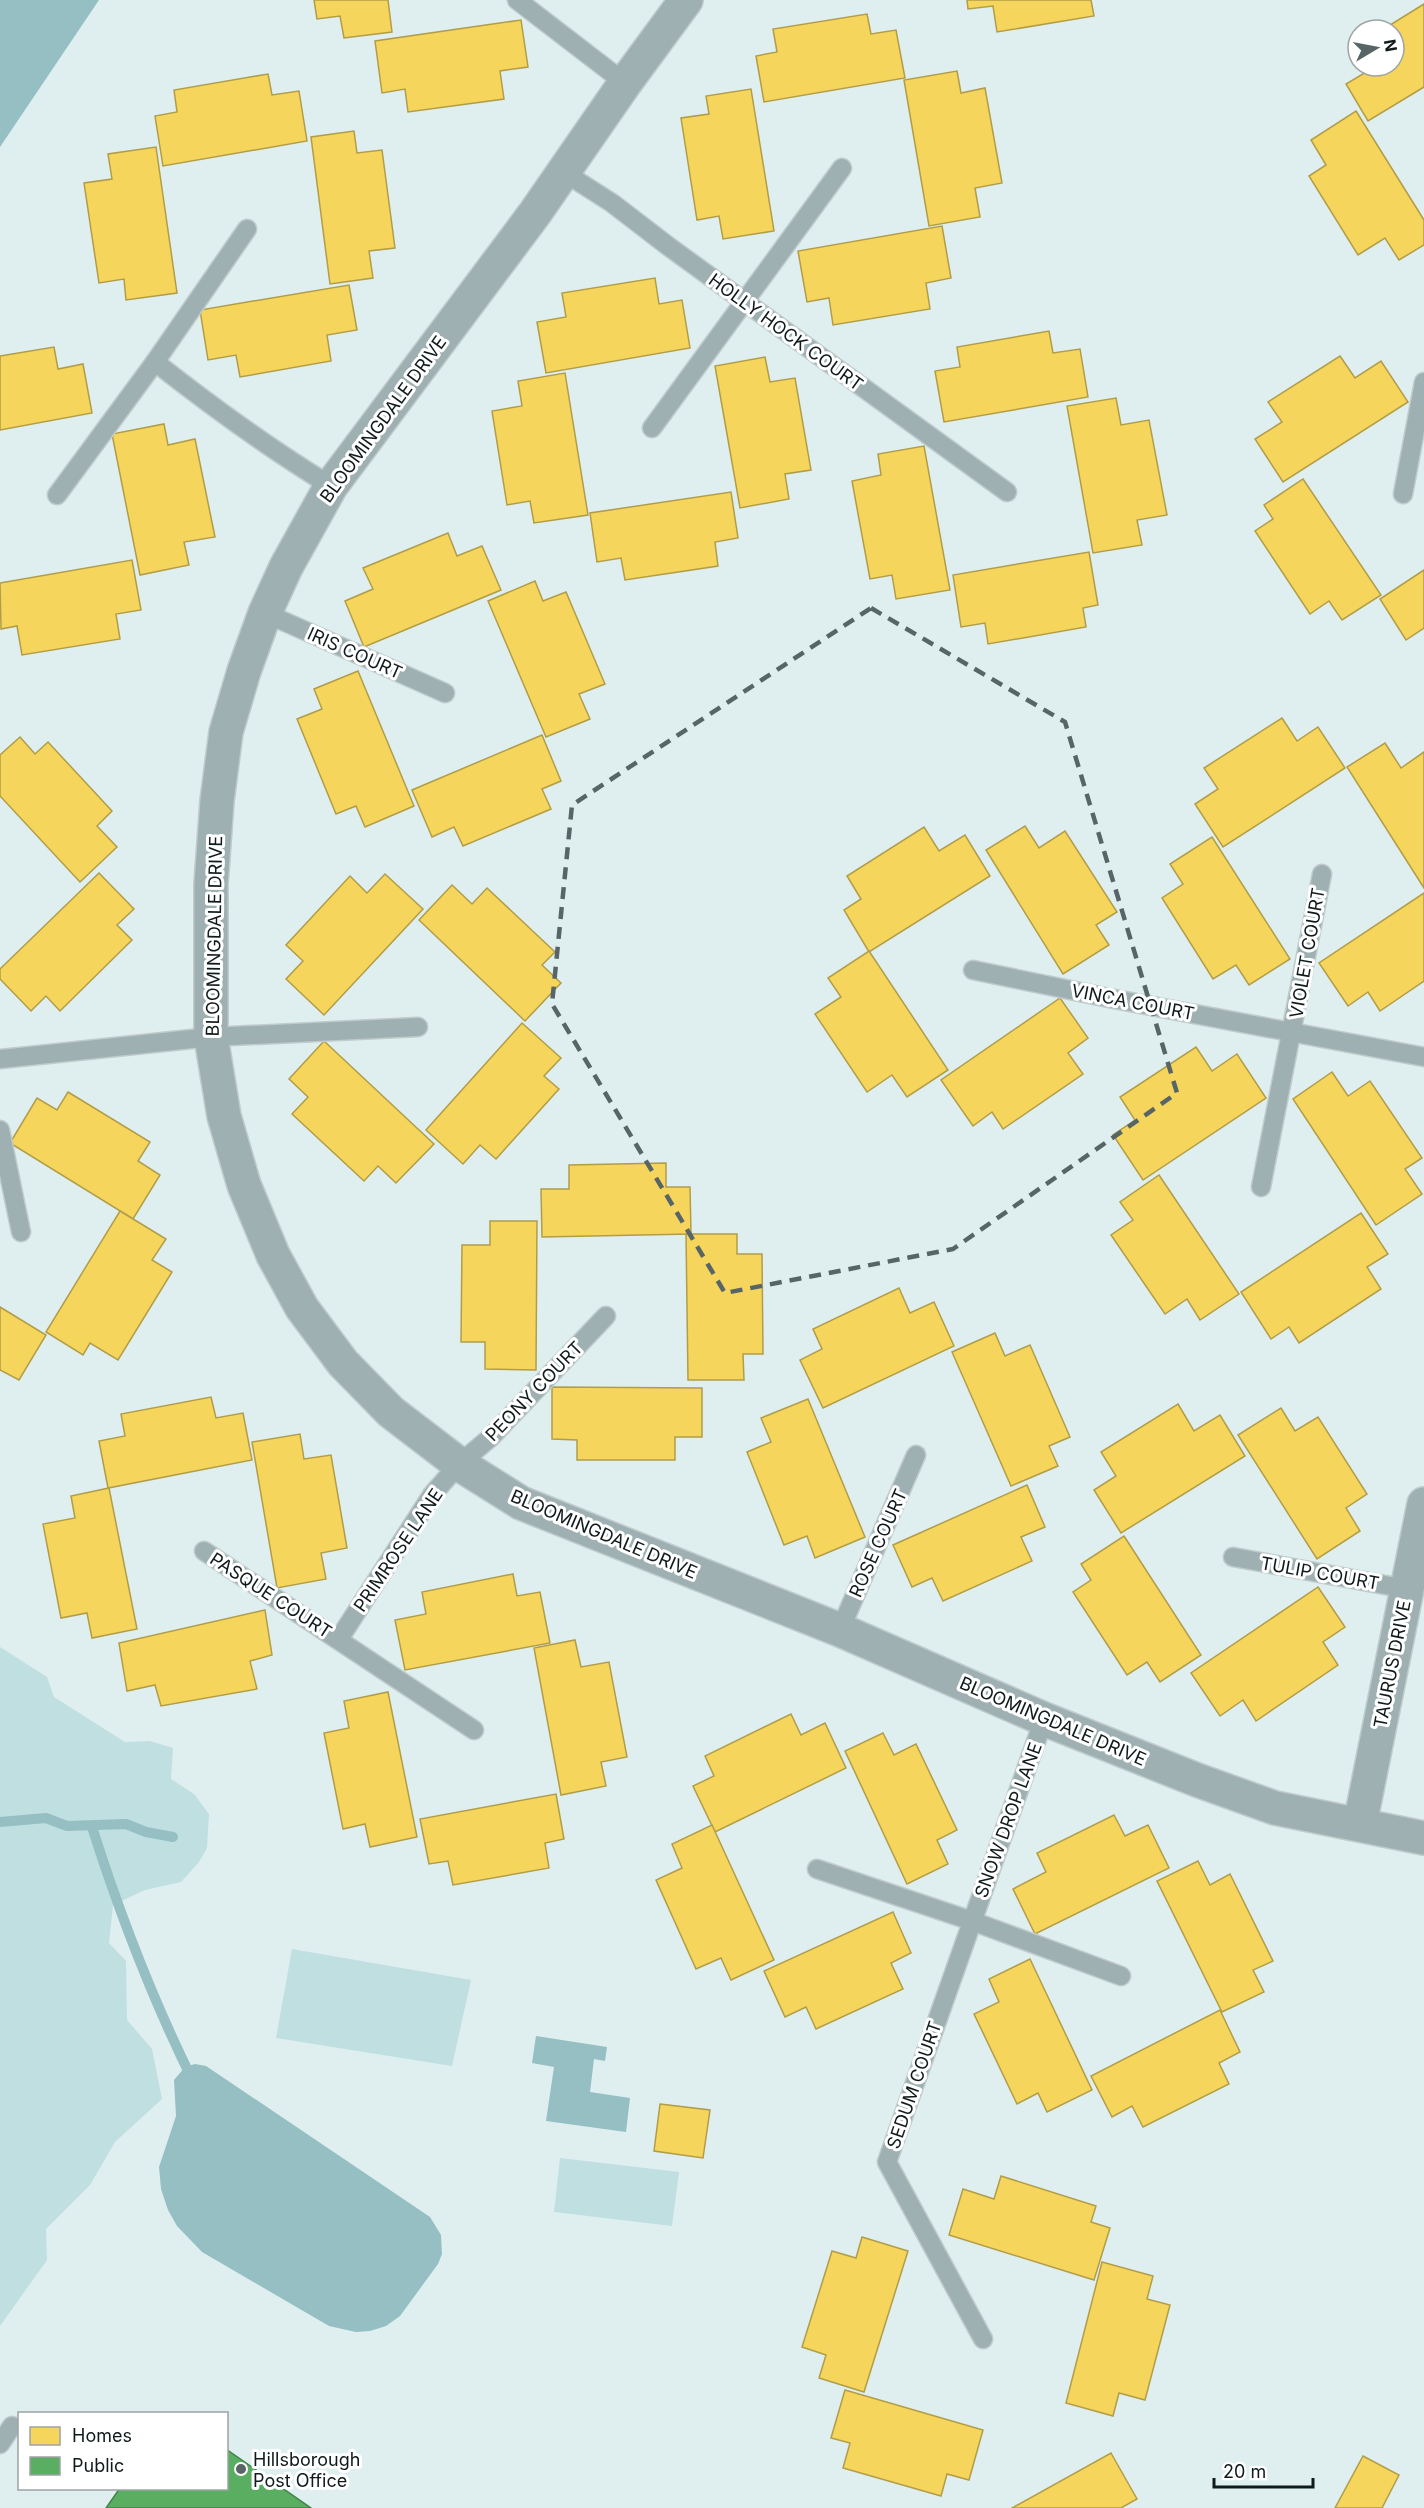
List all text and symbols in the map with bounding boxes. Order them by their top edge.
north arrow [1346,18,1406,78]
text: N [1380,38,1402,53]
street label: HOLLY HOCK COURT [705,269,867,395]
street label: BLOOMINGDALE DRIVE [316,332,450,506]
street label: IRIS COURT [304,623,406,683]
street label: BLOOMINGDALE DRIVE [202,836,226,1036]
street label: VIOLET COURT [1285,886,1329,1020]
street label: VINCA COURT [1070,980,1196,1024]
street label: PEONY COURT [481,1337,587,1445]
street label: PRIMROSE LANE [349,1484,447,1616]
street label: BLOOMINGDALE DRIVE [508,1485,700,1583]
street label: ROSE COURT [845,1486,911,1600]
street label: PASQUE COURT [206,1548,336,1642]
street label: TULIP COURT [1259,1552,1381,1594]
street label: TAURUS DRIVE [1369,1598,1415,1730]
street label: BLOOMINGDALE DRIVE [957,1672,1149,1770]
street label: SNOW DROP LANE [970,1740,1046,1900]
street label: SEDUM COURT [882,2018,946,2152]
legend [18,2412,228,2490]
text: Homes [72,2425,132,2446]
place label: Hillsborough Post Office [253,2449,360,2491]
scale bar [1214,2451,1313,2489]
text: Public [72,2455,124,2476]
text: 20 m [1223,2461,1266,2482]
marker: Hillsborough Post Office [234,2462,248,2476]

